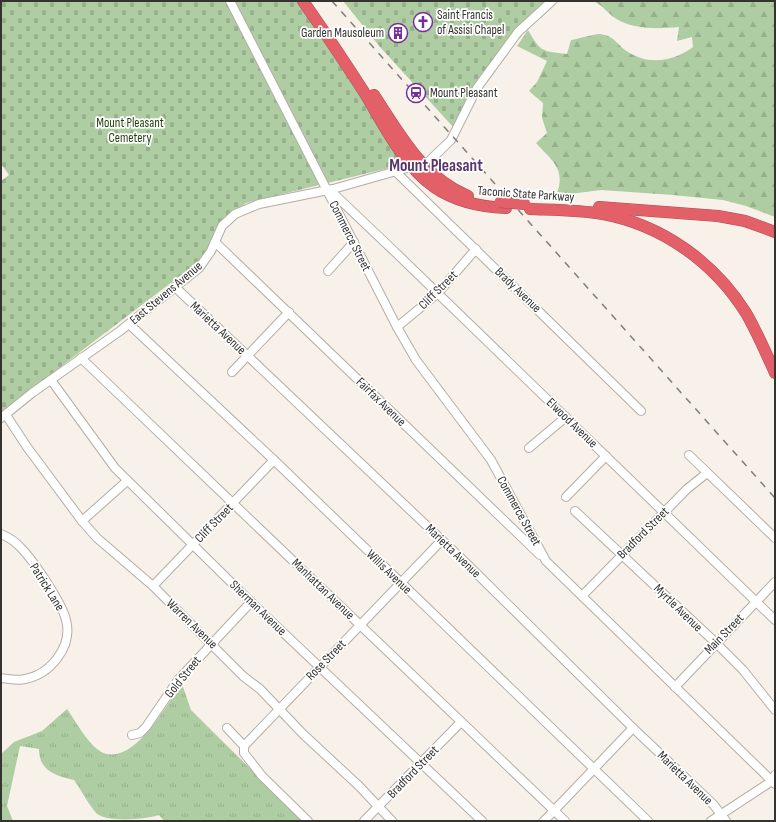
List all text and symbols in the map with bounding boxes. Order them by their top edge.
place label: Saint Francis of Assisi Chapel [437,7,504,38]
church icon: Saint Francis of Assisi Chapel [412,11,434,33]
building icon: Garden Mausoleum [387,22,409,44]
place label: Garden Mausoleum [301,25,384,41]
station icon: Mount Pleasant [405,82,427,104]
place label: Mount Pleasant [430,85,498,101]
park label: Mount Pleasant Cemetery [96,115,164,146]
district label: Mount Pleasant [389,156,483,176]
street label: Taconic State Parkway [477,183,575,205]
street label: Commerce Street [325,198,375,274]
street label: East Stevens Avenue [127,258,205,328]
street label: Brady Avenue [491,264,545,316]
street label: Cliff Street [415,267,461,313]
street label: Marietta Avenue [187,298,249,358]
street label: Fairfax Avenue [353,374,409,430]
street label: Elwood Avenue [543,395,601,451]
street label: Commerce Street [493,473,545,549]
street label: Cliff Street [191,500,237,546]
street label: Bradford Street [614,504,672,562]
street label: Marietta Avenue [422,521,484,581]
street label: Willis Avenue [363,546,415,598]
street label: Manhattan Avenue [288,555,358,623]
street label: Patrick Lane [26,560,68,614]
street label: Sherman Avenue [226,577,290,639]
street label: Myrtle Avenue [650,581,706,635]
street label: Warren Avenue [163,596,221,652]
street label: Main Street [701,610,747,658]
street label: Rose Street [303,636,349,684]
street label: Gold Street [161,653,205,701]
street label: Bradford Street [384,742,442,802]
street label: Marietta Avenue [654,748,716,808]

